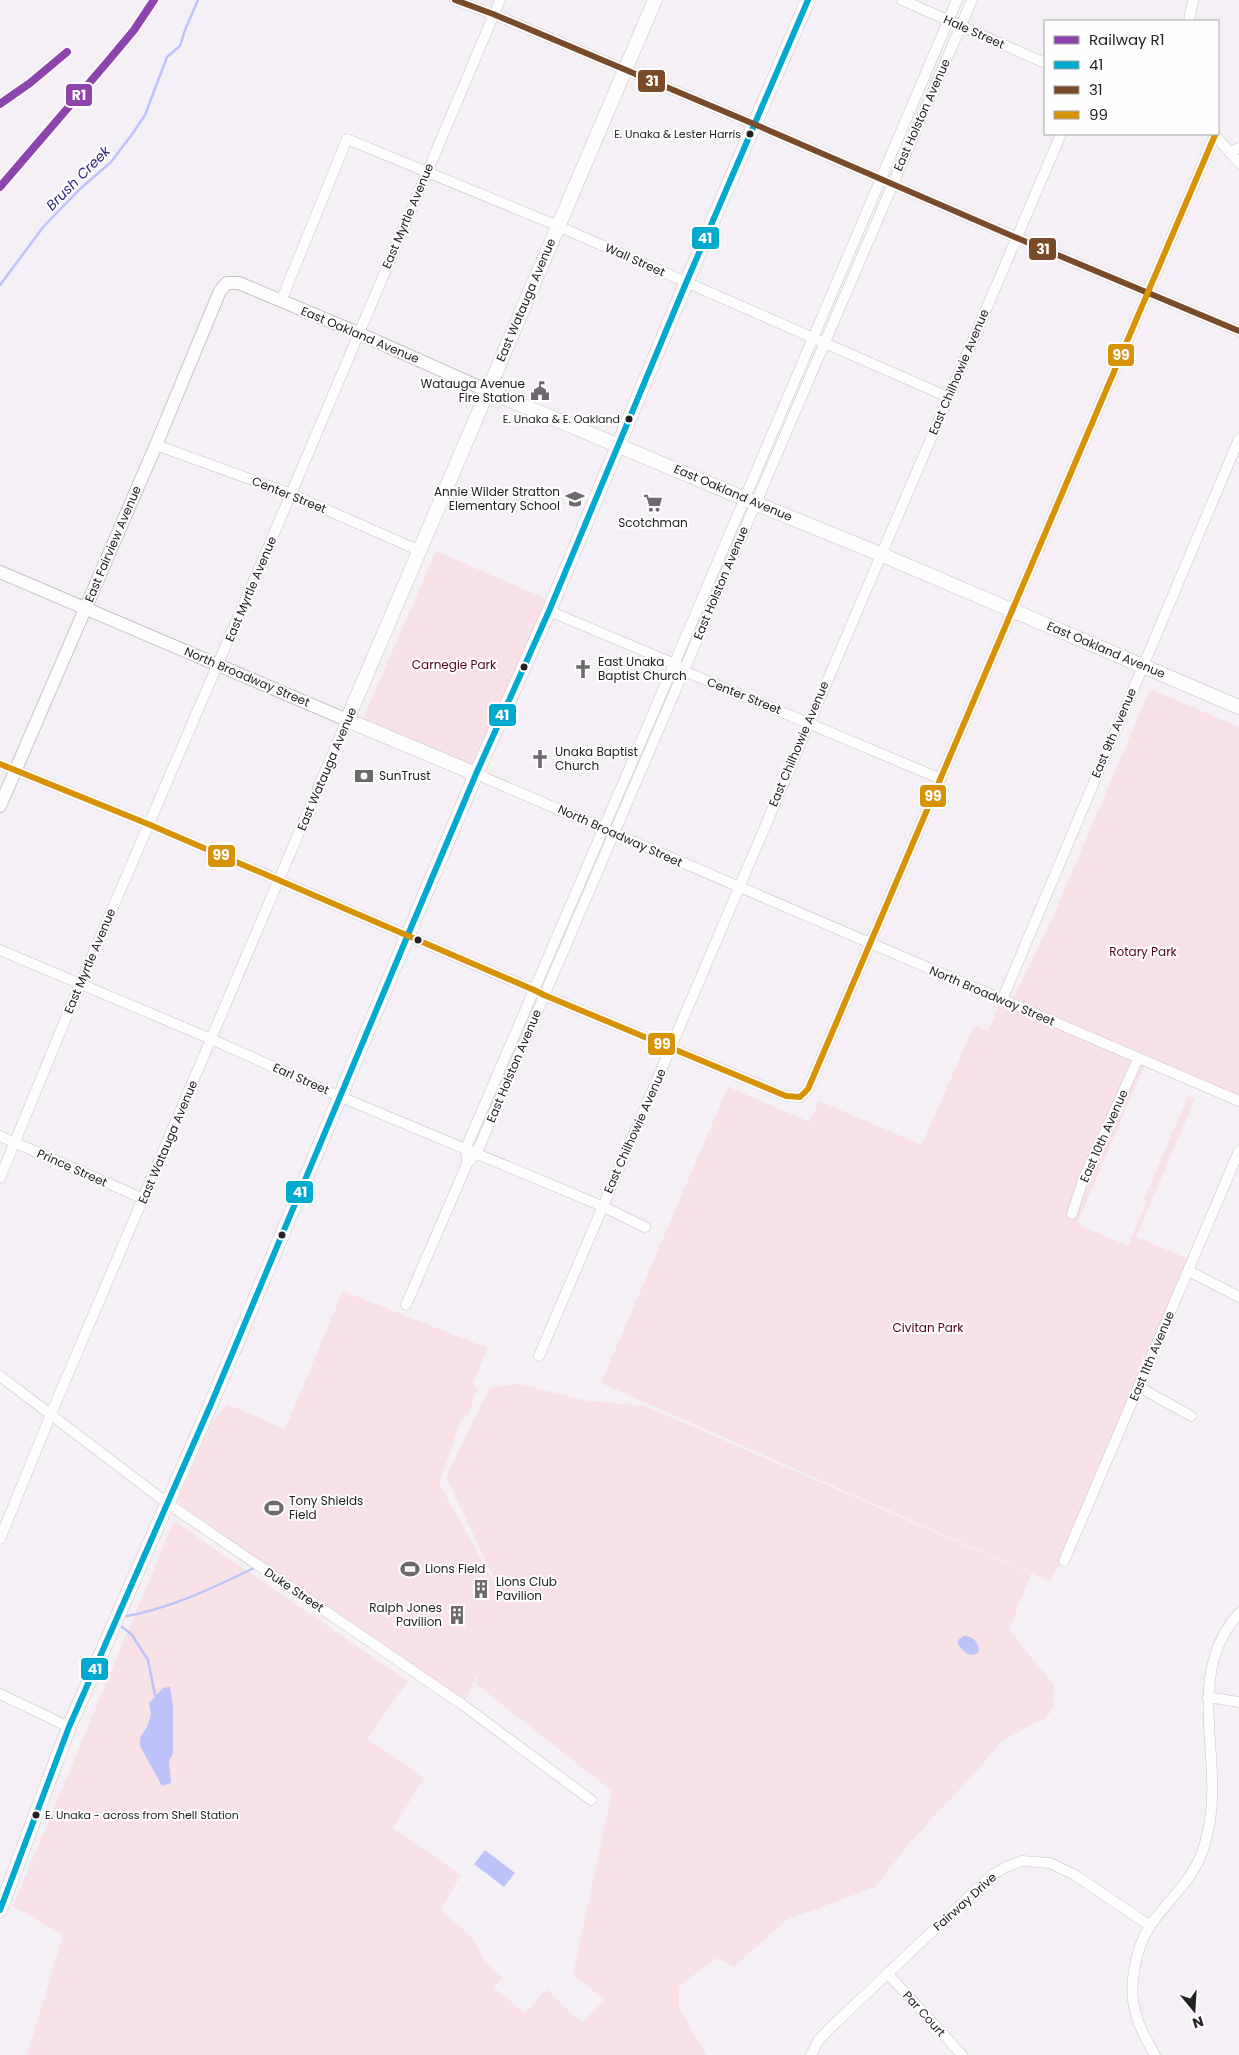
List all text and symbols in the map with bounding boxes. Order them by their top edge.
street label: Hale Street [941,11,1007,53]
legend [1044,20,1219,135]
text: Railway R1 [1089,29,1164,50]
text: 41 [1089,54,1103,75]
street label: East Holston Avenue [889,56,954,174]
line badge: 31 [637,69,666,93]
text: 31 [645,71,659,91]
text: 31 [1089,79,1103,100]
line badge: R1 [65,83,93,107]
text: R1 [72,85,86,105]
text: 99 [1089,104,1108,125]
place label: E. Unaka & Lester Harris [614,126,741,142]
marker: E. Unaka & Lester Harris [745,129,755,139]
water label: Brush Creek [41,141,115,215]
street label: East Myrtle Avenue [378,161,437,271]
line badge: 41 [691,226,720,250]
text: 41 [698,228,712,248]
street label: East Watauga Avenue [492,235,559,364]
line badge: 31 [1028,237,1057,261]
street label: Wall Street [602,239,668,280]
text: 31 [1036,239,1050,259]
street label: East Oakland Avenue [298,302,422,367]
street label: East Chilhowie Avenue [924,306,993,437]
line badge: 99 [1107,343,1135,367]
text: 99 [1112,345,1130,365]
place label: Watauga Avenue Fire Station [421,375,525,406]
public building icon: Watauga Avenue Fire Station [529,380,551,402]
place label: E. Unaka & E. Oakland [503,411,620,427]
marker: E. Unaka & E. Oakland [624,414,634,424]
street label: East Oakland Avenue [671,460,795,525]
street label: Center Street [249,472,329,517]
street label: East Fairview Avenue [80,483,145,605]
place label: Annie Wilder Stratton Elementary School [434,483,560,514]
school or university icon: Annie Wilder Stratton Elementary School [564,488,586,510]
supermarket icon: Scotchman [642,492,664,514]
place label: Scotchman [618,514,688,531]
street label: East Holston Avenue [689,524,752,642]
street label: East Myrtle Avenue [221,534,280,644]
street label: East Oakland Avenue [1044,617,1168,682]
street label: North Broadway Street [182,642,312,711]
place label: East Unaka Baptist Church [598,653,687,684]
park label: Carnegie Park [412,656,497,673]
church icon: East Unaka Baptist Church [572,658,594,680]
unlabelled marker [519,662,529,672]
street label: Center Street [704,673,784,718]
street label: East Chilhowie Avenue [764,678,833,809]
street label: East 9th Avenue [1087,685,1140,780]
line badge: 41 [488,703,517,727]
street label: East Watauga Avenue [293,704,360,833]
text: 41 [495,705,509,725]
place label: Unaka Baptist Church [555,743,638,774]
church icon: Unaka Baptist Church [529,748,551,770]
bank icon: SunTrust [353,765,375,787]
place label: SunTrust [379,767,431,784]
line badge: 99 [919,784,947,808]
text: 99 [924,786,942,806]
street label: North Broadway Street [555,800,685,871]
line badge: 99 [207,844,236,868]
text: 99 [212,845,230,865]
street label: East Myrtle Avenue [60,906,119,1016]
unlabelled marker [413,935,423,945]
park label: Rotary Park [1109,943,1178,960]
street label: North Broadway Street [927,961,1057,1030]
street label: East Holston Avenue [482,1007,545,1125]
line badge: 99 [647,1032,676,1056]
text: 99 [653,1034,671,1054]
street label: Earl Street [270,1059,332,1099]
street label: East Chilhowie Avenue [599,1066,670,1196]
street label: East Watauga Avenue [134,1077,201,1206]
street label: East 10th Avenue [1075,1087,1132,1185]
street label: Prince Street [34,1145,110,1191]
line badge: 41 [285,1180,314,1204]
text: 41 [293,1182,307,1202]
unlabelled marker [277,1230,287,1240]
street label: East 11th Avenue [1125,1308,1178,1403]
park label: Civitan Park [893,1319,964,1336]
place label: Tony Shields Field [289,1492,363,1523]
sports icon: Tony Shields Field [263,1497,285,1519]
sports icon: Lions Field [399,1558,421,1580]
place label: Lions Field [425,1560,485,1577]
street label: Duke Street [261,1563,327,1616]
place label: Lions Club Pavilion [496,1573,557,1604]
building icon: Lions Club Pavilion [470,1578,492,1600]
place label: Ralph Jones Pavilion [369,1599,442,1630]
building icon: Ralph Jones Pavilion [446,1604,468,1626]
line badge: 41 [80,1657,109,1681]
text: 41 [88,1659,102,1679]
place label: E. Unaka - across from Shell Station [45,1807,239,1823]
marker: E. Unaka - across from Shell Station [31,1810,41,1820]
street label: Fairway Drive [929,1869,1000,1935]
north arrow [1169,1985,1219,2035]
street label: Par Court [899,1987,949,2040]
text: N [1190,2011,1206,2034]

